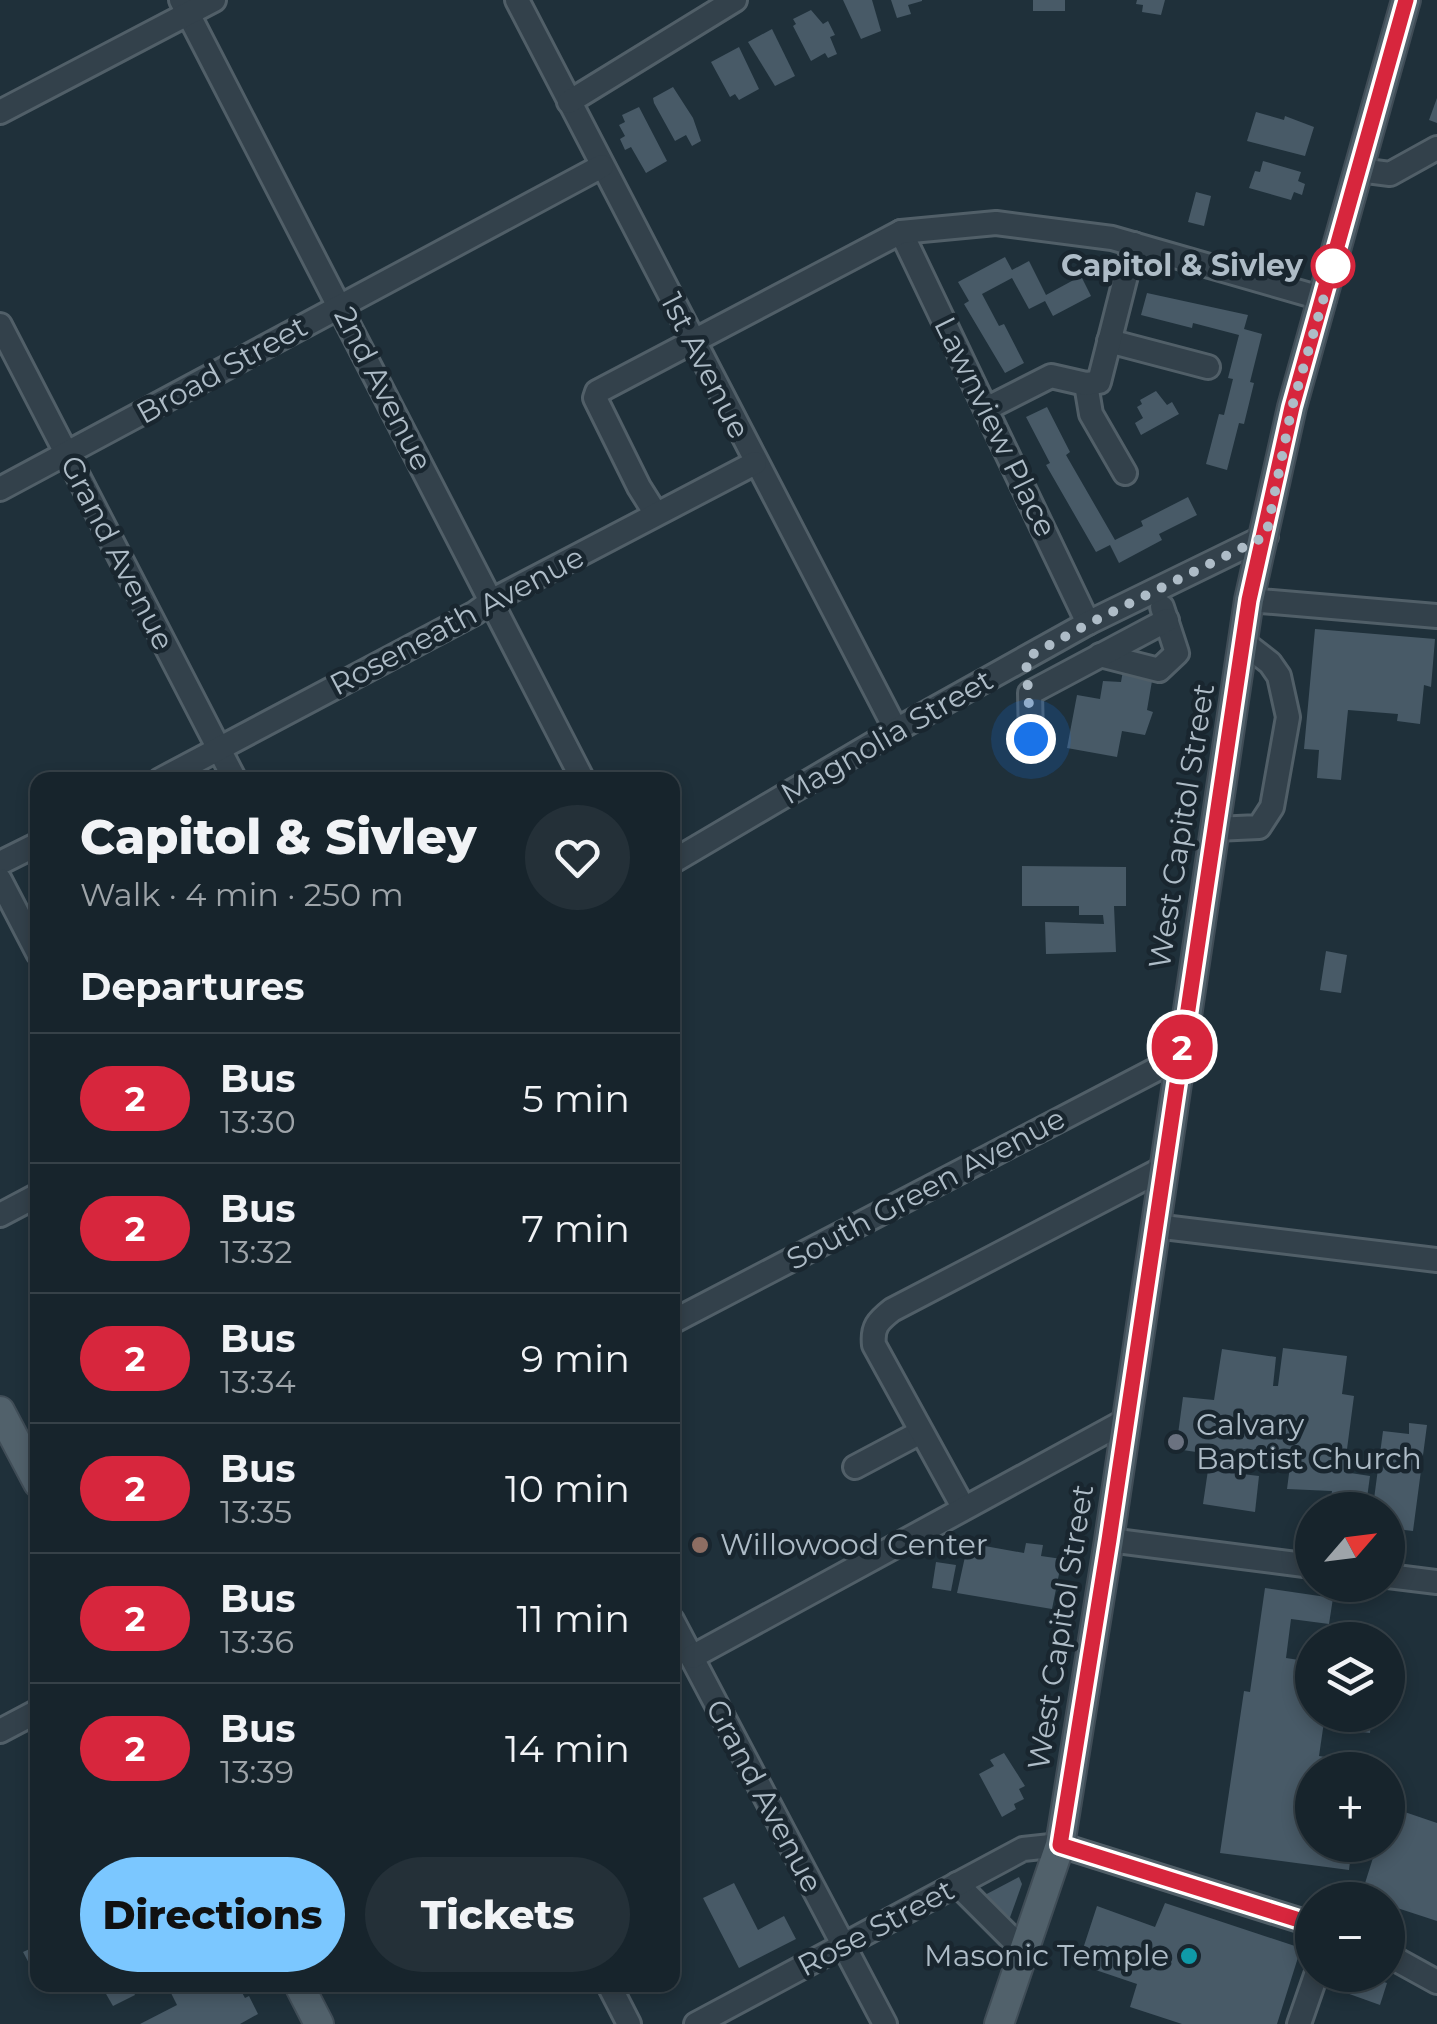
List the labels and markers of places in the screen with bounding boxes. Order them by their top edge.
marker: Capitol & Sivley [1312,245,1354,287]
place label: Capitol & Sivley [1061,247,1304,284]
place label: Calvary Baptist Church [1196,1406,1422,1477]
marker: Calvary Baptist Church [1165,1431,1187,1453]
place label: Willowood Center [720,1526,988,1563]
marker: Willowood Center [689,1534,711,1556]
place label: Masonic Temple [924,1937,1169,1974]
marker: Masonic Temple [1178,1945,1200,1967]

